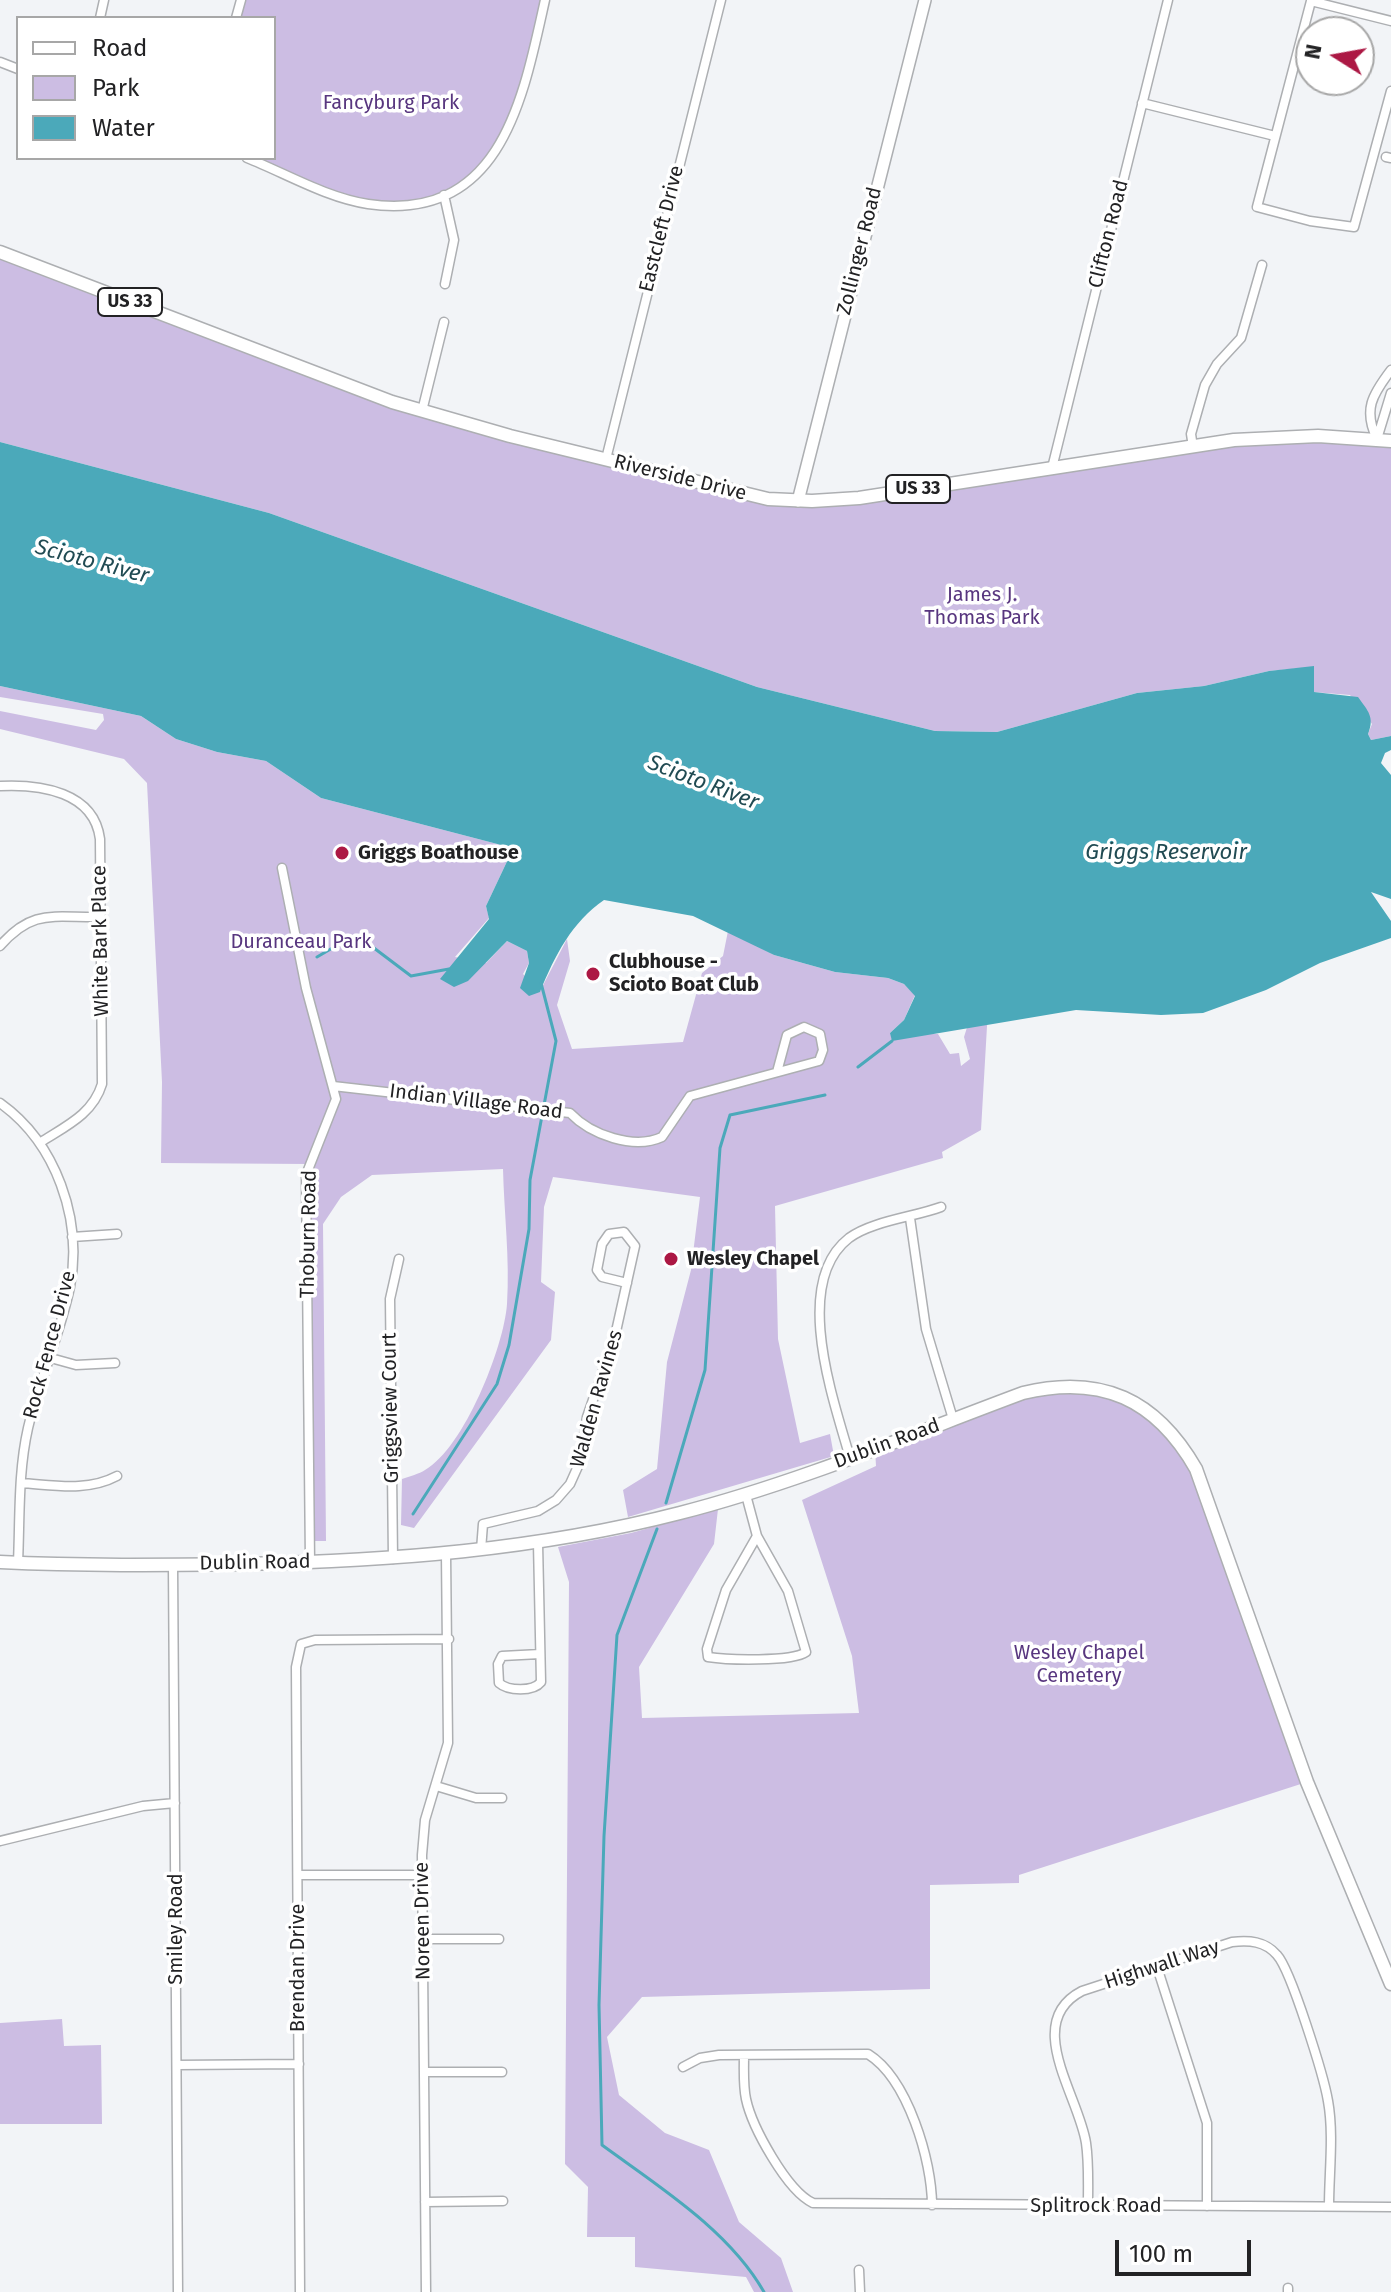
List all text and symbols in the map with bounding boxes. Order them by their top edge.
legend [16,16,276,160]
north arrow [1295,16,1375,96]
text: Road [92,34,147,62]
text: N [1298,42,1328,61]
text: Park [92,74,139,102]
park label: Fancyburg Park [323,91,459,115]
text: Water [92,114,155,142]
street label: Eastcleft Drive [635,163,689,295]
street label: Clifton Road [1084,177,1134,291]
street label: Zollinger Road [833,185,887,317]
road number: US 33 [98,288,162,316]
street label: Riverside Drive [611,450,749,506]
road number: US 33 [886,475,950,503]
water label: Scioto River [32,534,152,590]
park label: James J. Thomas Park [924,583,1040,630]
water label: Scioto River [644,750,762,816]
water label: Griggs Reservoir [1085,840,1247,866]
place label: Griggs Boathouse [358,841,519,865]
marker: Griggs Boathouse [333,844,351,862]
street label: White Bark Place [88,865,114,1017]
park label: Duranceau Park [230,930,372,954]
place label: Clubhouse - Scioto Boat Club [609,950,759,997]
marker: Clubhouse - Scioto Boat Club [584,965,602,983]
street label: Indian Village Road [388,1079,564,1125]
street label: Thoburn Road [296,1170,322,1298]
place label: Wesley Chapel [687,1247,819,1271]
marker: Wesley Chapel [662,1250,680,1268]
street label: Rock Fence Drive [19,1268,81,1422]
street label: Walden Ravines [566,1327,628,1471]
street label: Griggsview Court [378,1332,404,1484]
street label: Dublin Road [831,1414,943,1474]
street label: Dublin Road [199,1550,311,1576]
park label: Wesley Chapel Cemetery [1014,1641,1144,1688]
street label: Noreen Drive [410,1862,436,1980]
street label: Smiley Road [164,1873,188,1985]
street label: Brendan Drive [286,1904,310,2032]
street label: Highwall Way [1101,1935,1223,1995]
street label: Splitrock Road [1030,2194,1162,2218]
scale bar [1119,2224,1255,2274]
text: 100 m [1129,2240,1193,2268]

